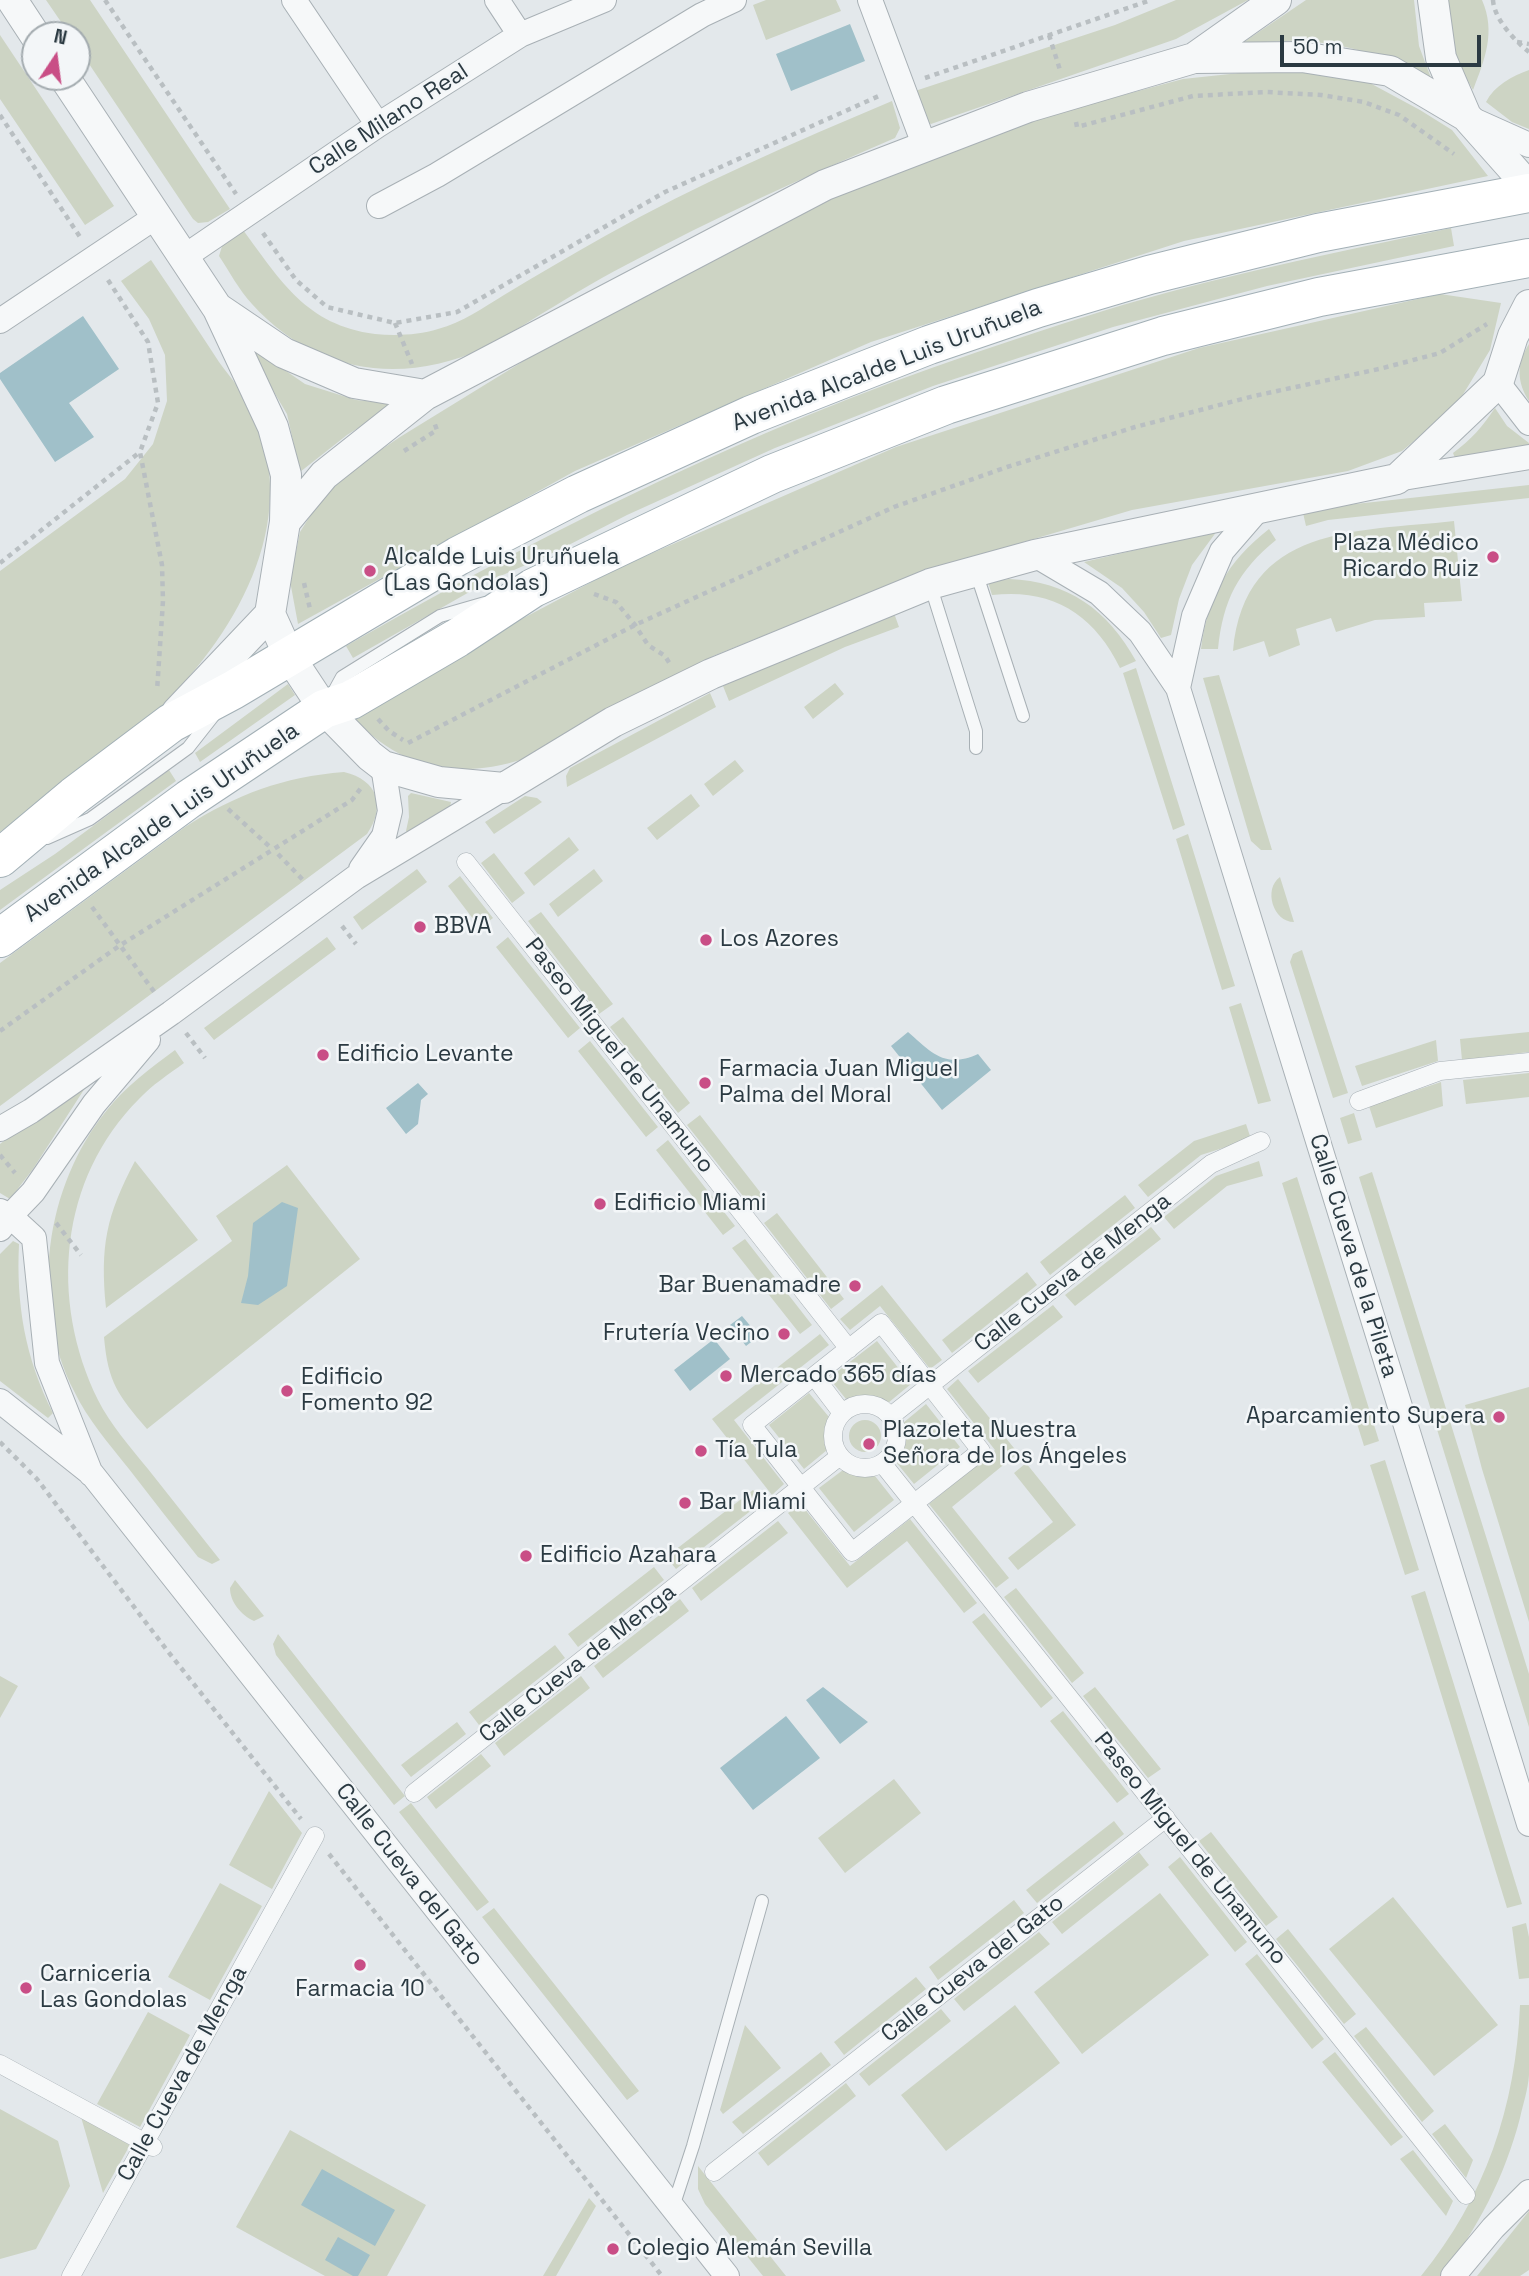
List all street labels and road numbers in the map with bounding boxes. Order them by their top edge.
street label: Calle Milano Real [304,58,474,182]
street label: Avenida Alcalde Luis Uruñuela [728,294,1046,438]
street label: Avenida Alcalde Luis Uruñuela [19,717,305,929]
street label: Paseo Miguel de Unamuno [519,933,719,1179]
street label: Calle Cueva de la Pileta [1303,1131,1403,1381]
street label: Calle Cueva de Menga [969,1188,1177,1358]
street label: Calle Cueva de Menga [474,1579,682,1749]
street label: Paseo Miguel de Unamuno [1088,1727,1292,1971]
street label: Calle Cueva del Gato [329,1778,489,1972]
street label: Calle Cueva del Gato [876,1889,1070,2049]
street label: Calle Cueva de Menga [112,1962,254,2186]

